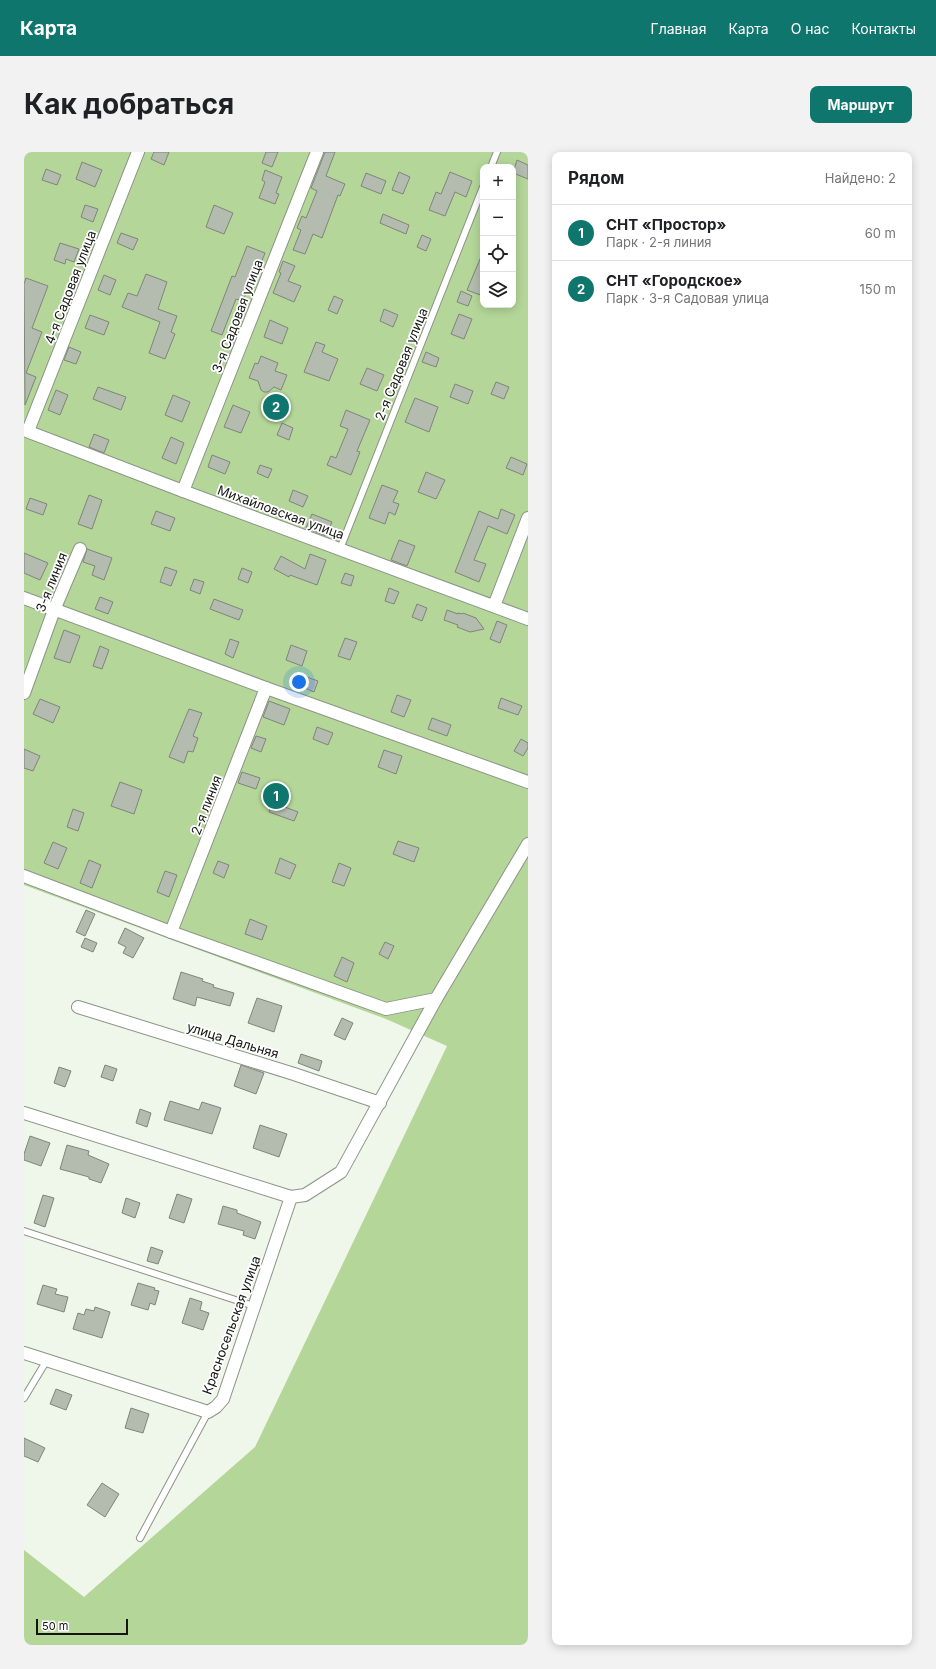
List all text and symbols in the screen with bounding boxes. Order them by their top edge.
text: Карта [20,17,77,40]
text: Главная [651,20,706,37]
text: Карта [728,20,769,37]
text: О нас [791,20,829,37]
text: Контакты [851,20,916,37]
button: Маршрут [810,86,912,123]
text: Как добраться [24,87,234,121]
map controls [480,164,516,308]
button: + [480,164,516,200]
text: Рядом [568,168,624,188]
text: Найдено: 2 [825,170,896,186]
button: − [480,200,516,236]
text: СНТ «Простор» [606,215,726,234]
text: 1 [578,225,584,241]
text: 60 m [865,225,896,241]
street label: 4-я Садовая улица [41,228,99,346]
text: Парк · 2-я линия [606,234,712,250]
button: locate [480,236,516,272]
street label: 3-я Садовая улица [208,257,266,375]
text: СНТ «Городское» [606,271,742,290]
button: layers [480,272,516,308]
text: 2 [577,281,585,297]
text: 150 m [860,281,896,297]
text: Парк · 3-я Садовая улица [606,290,769,306]
street label: 2-я Садовая улица [371,305,431,423]
pin: 2 [263,392,289,422]
street label: Михайловская улица [215,482,347,542]
street label: 3-я линия [32,550,70,614]
your location [289,672,309,692]
street label: 2-я линия [187,773,225,837]
pin: 1 [263,781,289,811]
street label: улица Дальняя [185,1018,281,1062]
street label: Красносельская улица [198,1253,264,1397]
scale bar [36,1617,128,1636]
text: 50 m [42,1619,68,1633]

